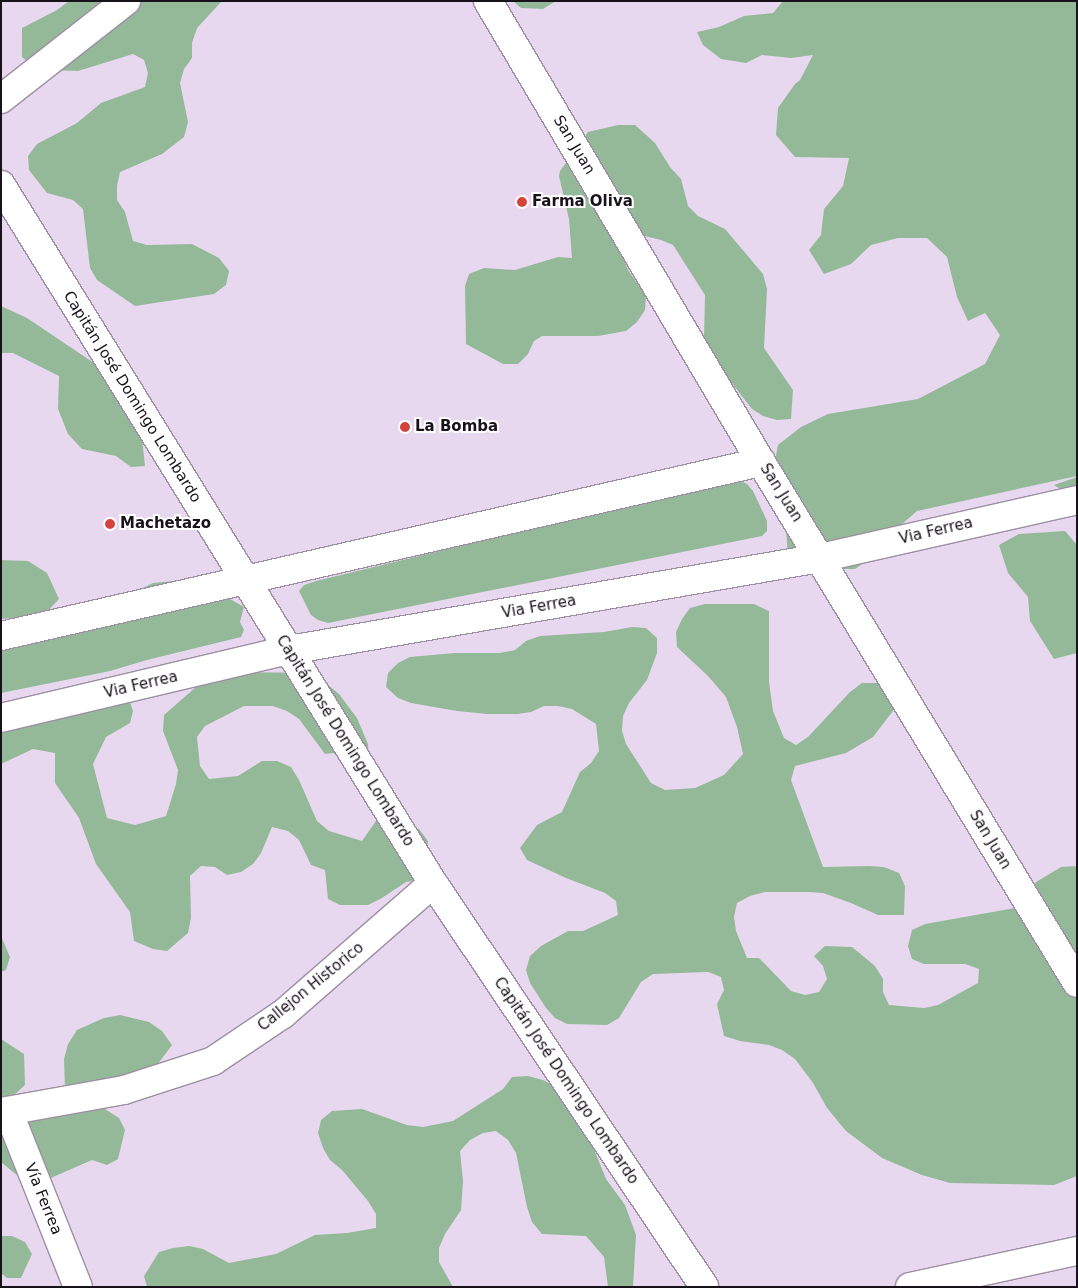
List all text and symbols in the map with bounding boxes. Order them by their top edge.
street label: San Juan [549,112,599,178]
place label: Farma Oliva [532,193,633,211]
marker: Farma Oliva [516,196,528,208]
street label: Capitán José Domingo Lombardo [59,288,205,506]
place label: La Bomba [415,418,498,436]
marker: La Bomba [399,421,411,433]
street label: San Juan [756,460,806,526]
street label: Via Ferrea [897,514,975,548]
place label: Machetazo [120,515,211,533]
marker: Machetazo [104,518,116,530]
street label: Via Ferrea [500,592,578,622]
street label: Capitán José Domingo Lombardo [272,632,418,850]
street label: Via Ferrea [102,668,180,702]
street label: San Juan [965,807,1015,873]
street label: Callejon Historico [254,939,368,1035]
street label: Capitán José Domingo Lombardo [490,974,642,1188]
street label: Vía Ferrea [20,1161,66,1237]

